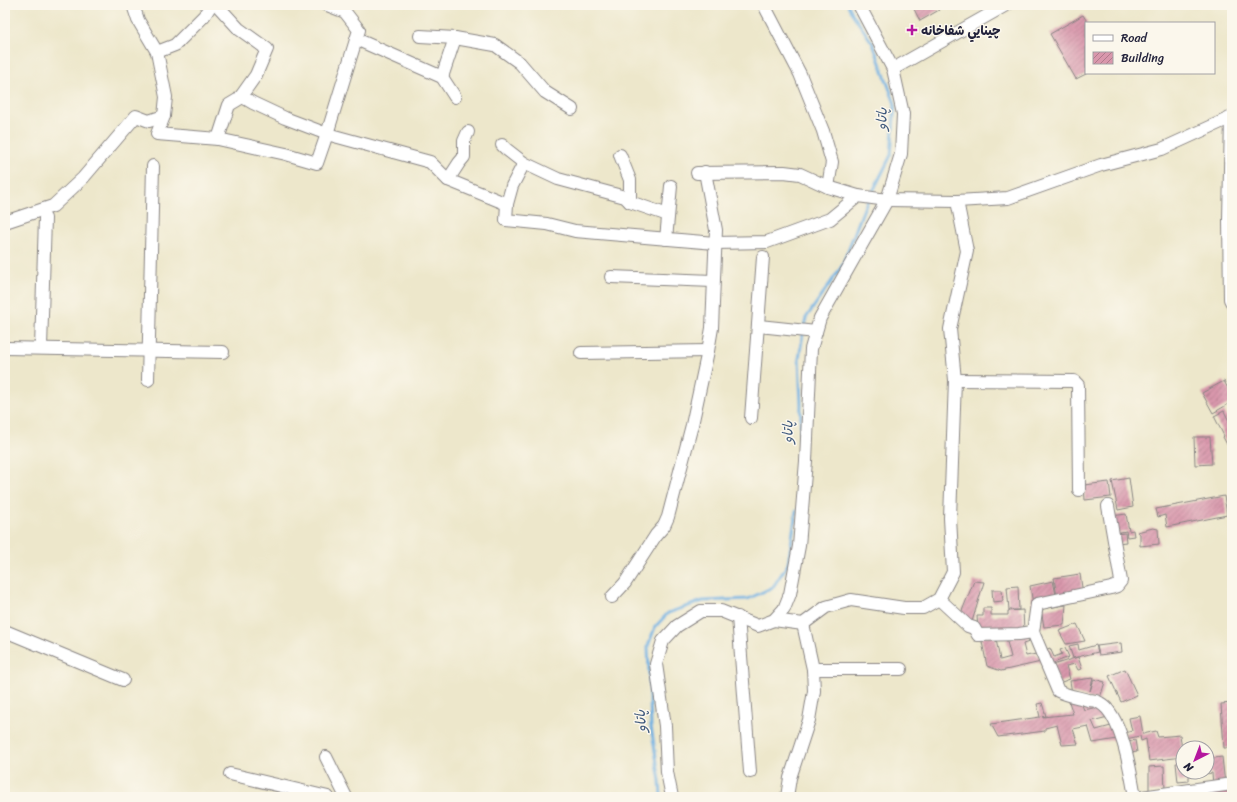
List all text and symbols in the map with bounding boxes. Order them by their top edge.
place label: چينايي شفاخانه [921,19,1001,43]
legend [1085,22,1215,74]
marker: چينايي شفاخانه [906,24,918,36]
text: Road [1121,27,1148,49]
text: Building [1121,47,1164,69]
water label: پاتاو [869,107,895,133]
water label: پاتاو [775,420,801,445]
water label: پاتاو [628,708,654,735]
north arrow [1175,740,1215,780]
text: N [1179,757,1199,777]

